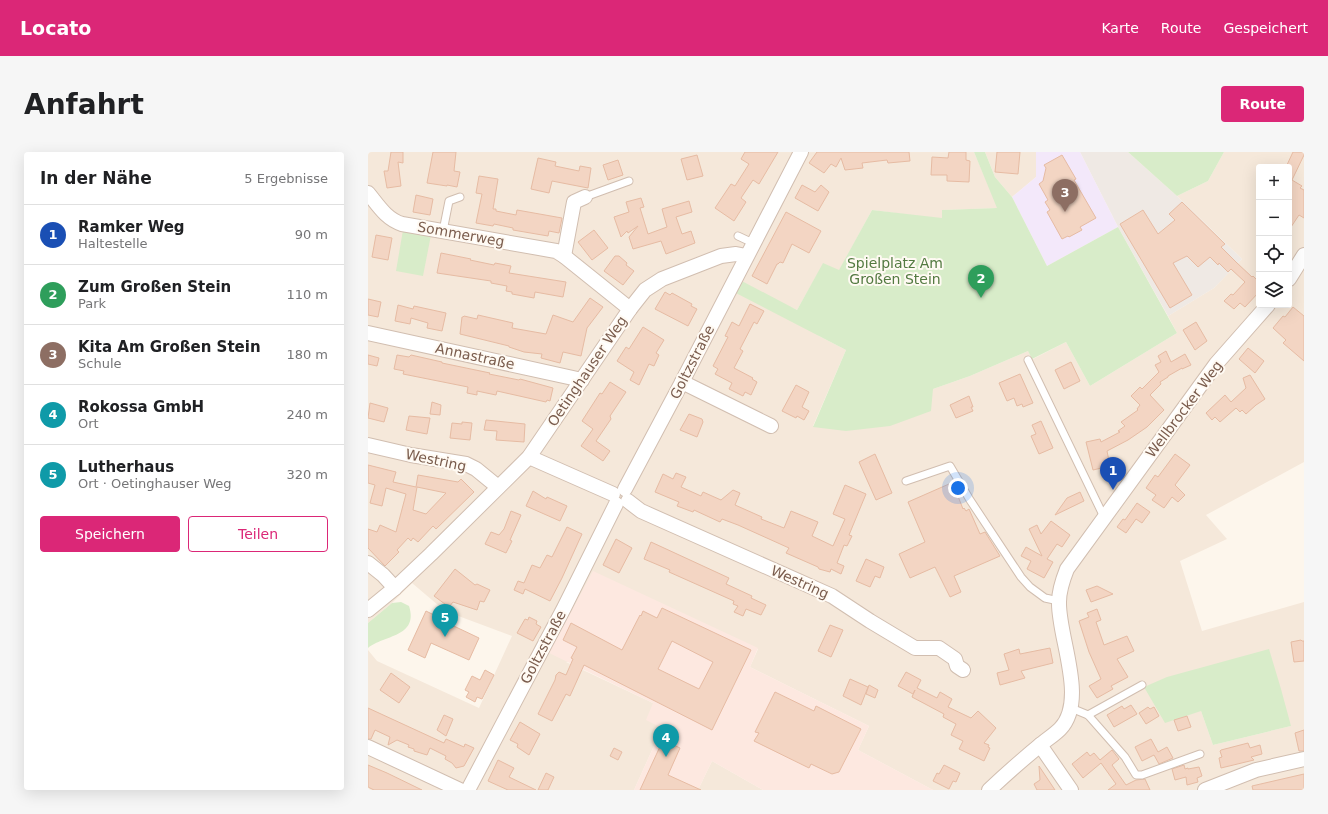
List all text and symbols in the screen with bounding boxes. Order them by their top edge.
text: Locato [20,17,91,39]
text: Karte [1101,20,1139,36]
text: Route [1161,20,1201,36]
text: Gespeichert [1223,20,1308,36]
button: Route [1221,86,1304,122]
text: Anfahrt [24,88,144,121]
map controls [1256,164,1292,308]
button: + [1256,164,1292,200]
text: In der Nähe [40,168,152,188]
text: 5 Ergebnisse [244,171,328,186]
pin: 3 [1052,179,1078,212]
button: − [1256,200,1292,236]
text: Ramker Weg [78,218,185,236]
street label: Sommerweg [416,218,506,250]
text: 1 [48,227,58,242]
text: 90 m [295,227,328,242]
text: Haltestelle [78,236,148,251]
button: locate [1256,236,1292,272]
park label: Spielplatz Am Großen Stein [847,255,943,287]
pin: 2 [968,265,994,298]
button: layers [1256,272,1292,308]
text: Zum Großen Stein [78,278,231,296]
text: 2 [48,287,58,302]
text: 110 m [286,287,328,302]
text: Park [78,296,106,311]
street label: Oetinghauser Weg [544,313,630,429]
street label: Goltzstraße [667,322,717,402]
text: Kita Am Großen Stein [78,338,261,356]
street label: Annastraße [434,340,516,372]
text: 3 [48,347,58,362]
text: 180 m [286,347,328,362]
text: Schule [78,356,122,371]
street label: Wellbrocker Weg [1142,357,1226,461]
text: Rokossa GmbH [78,398,204,416]
text: 4 [48,407,58,422]
text: 240 m [286,407,328,422]
text: Ort [78,416,99,431]
street label: Westring [404,446,468,474]
pin: 1 [1100,457,1126,490]
text: Lutherhaus [78,458,174,476]
text: 5 [48,467,58,482]
text: 320 m [286,467,328,482]
text: Ort · Oetinghauser Weg [78,476,232,491]
your location [948,478,968,498]
button: Speichern [40,516,180,552]
button: Teilen [188,516,328,552]
street label: Westring [769,562,831,602]
pin: 5 [432,604,458,637]
street label: Goltzstraße [517,608,569,686]
pin: 4 [653,724,679,757]

